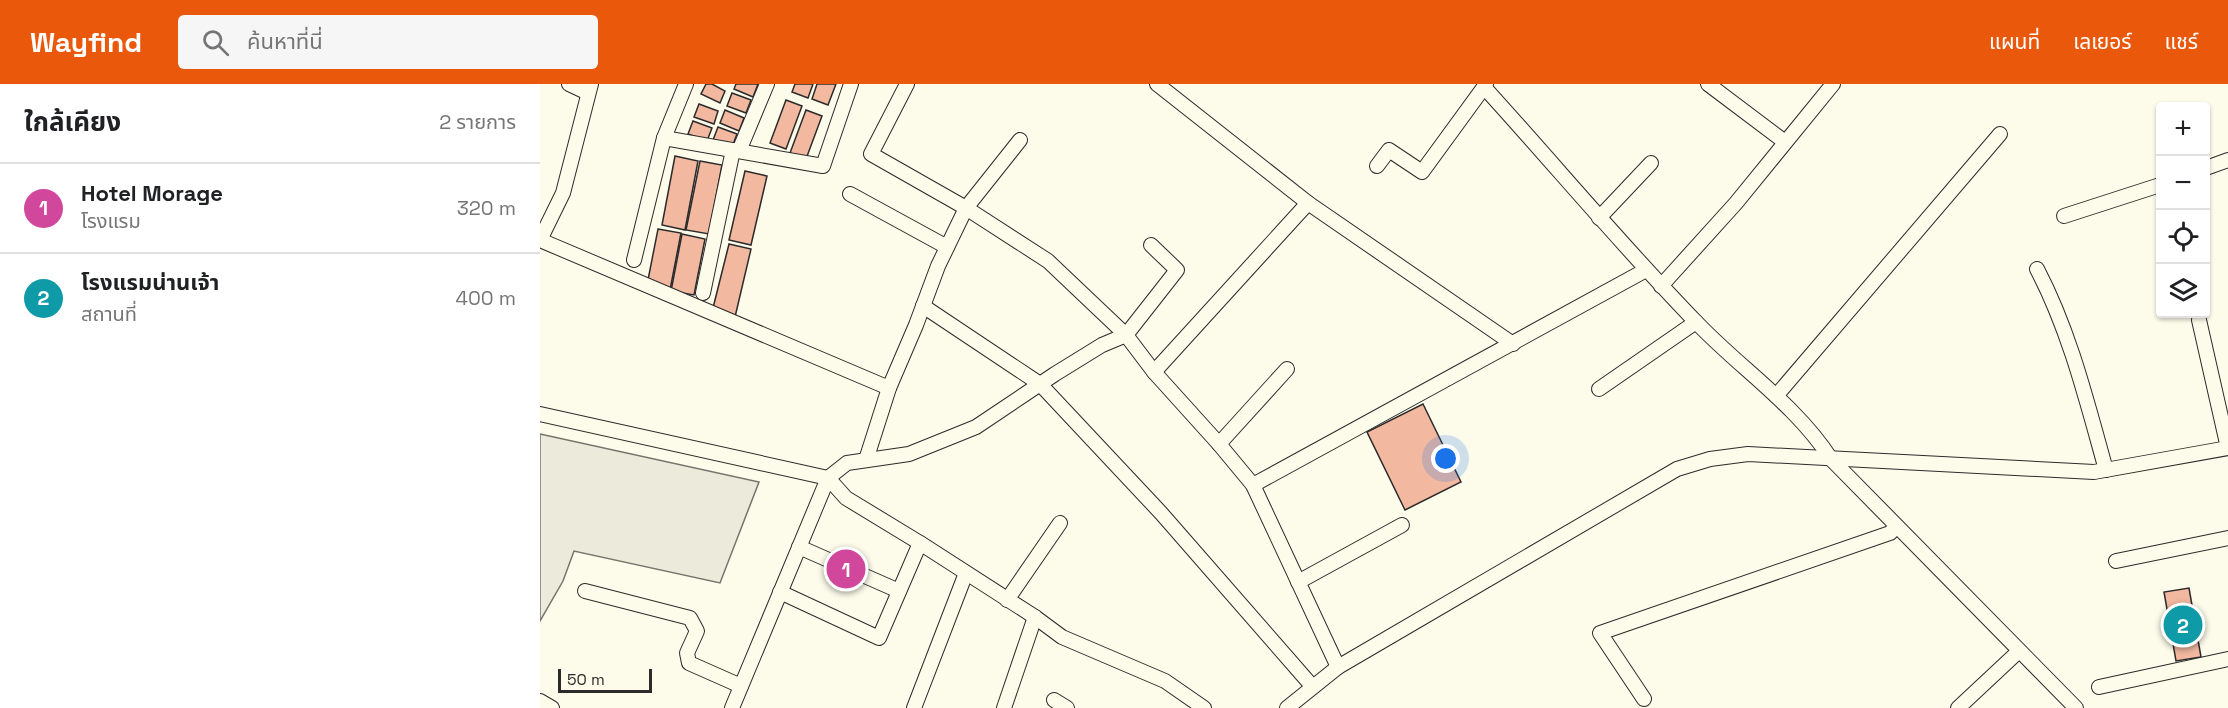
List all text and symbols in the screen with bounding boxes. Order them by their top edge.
search box [178,15,598,69]
text: Wayfind [30,24,142,60]
icon: search [199,26,232,59]
text: ค้นหาที่นี่ [247,27,323,55]
text: แผนที่ [1989,28,2040,55]
text: เลเยอร์ [2073,28,2132,55]
text: แชร์ [2165,28,2198,55]
map controls [2156,102,2210,318]
button: + [2156,102,2210,156]
text: ใกล้เคียง [24,105,121,139]
text: 2 รายการ [439,109,516,135]
button: − [2156,156,2210,210]
text: Hotel Morage [81,179,223,207]
text: 1 [39,195,48,221]
text: 320 m [457,195,516,221]
text: โรงแรม [81,208,141,234]
button: locate [2156,210,2210,264]
button: layers [2156,264,2210,318]
text: โรงแรมน่านเจ้า [81,268,219,296]
text: 2 [38,285,49,311]
text: 400 m [456,285,516,311]
text: สถานที่ [81,301,137,327]
your location [1431,444,1460,473]
pin: 1 [826,546,866,592]
pin: 2 [2164,602,2202,648]
scale bar [558,666,652,694]
text: 50 m [567,669,605,690]

